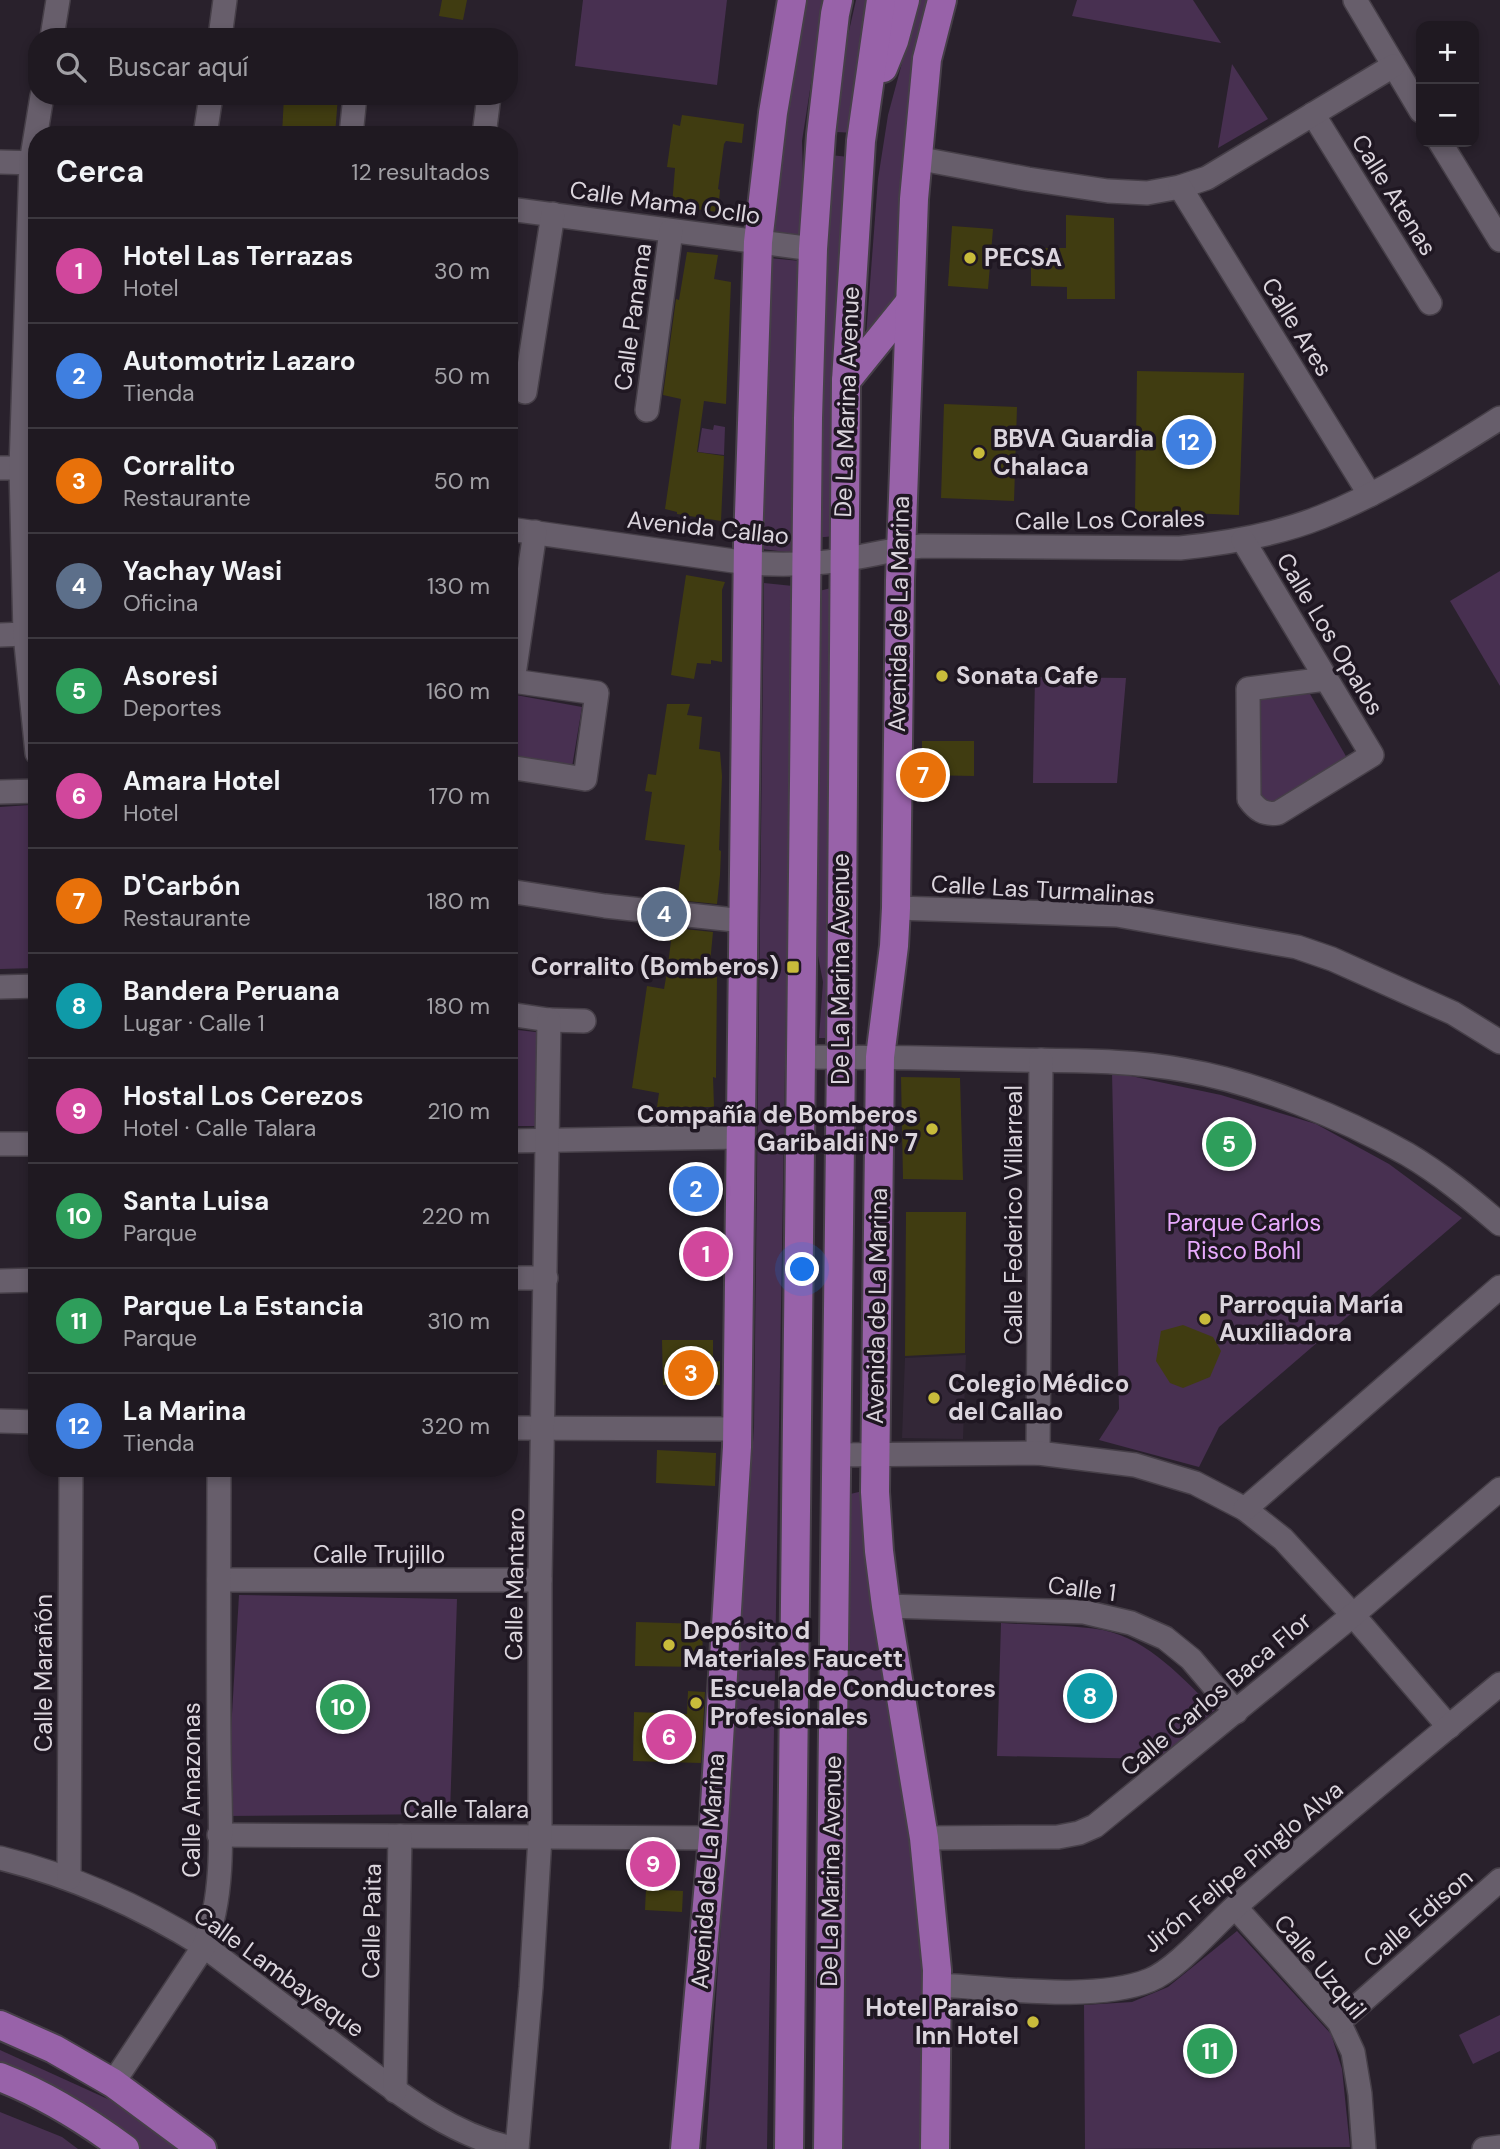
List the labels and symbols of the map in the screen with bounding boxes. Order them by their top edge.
street label: Calle Atenas [1345,128,1444,261]
street label: Calle Mama Ocllo [568,174,762,231]
street label: Calle Panama [607,241,658,393]
place label: PECSA [984,242,1062,273]
marker: PECSA [962,250,978,266]
street label: Calle Ares [1255,271,1340,382]
street label: De La Marina Avenue [827,286,866,518]
pin: 12 [1166,416,1212,468]
place label: BBVA Guardia Chalaca [993,423,1154,482]
marker: BBVA Guardia Chalaca [971,445,987,461]
street label: Avenida de La Marina [881,496,916,732]
street label: Calle Los Corales [1015,502,1205,537]
street label: Avenida Callao [626,504,791,551]
street label: Calle Los Opalos [1270,547,1391,721]
place label: Sonata Cafe [956,660,1099,691]
marker: Sonata Cafe [934,668,950,684]
pin: 7 [900,749,946,801]
street label: De La Marina Avenue [825,853,856,1085]
street label: Calle Las Turmalinas [930,868,1156,911]
pin: 4 [641,888,687,940]
place label: Corralito (Bomberos) [531,951,779,982]
marker: Corralito (Bomberos) [785,959,801,975]
street label: Calle Federico Villarreal [998,1085,1029,1345]
place label: Compañía de Bomberos Garibaldi Nº 7 [637,1099,918,1158]
pin: 5 [1206,1118,1252,1170]
marker: Compañía de Bomberos Garibaldi Nº 7 [924,1121,940,1137]
pin: 2 [673,1163,719,1215]
street label: Avenida de La Marina [859,1188,894,1424]
park label: Parque Carlos Risco Bohl [1167,1207,1321,1266]
pin: 1 [683,1228,729,1280]
your location [785,1252,819,1286]
place label: Parroquia María Auxiliadora [1219,1289,1404,1348]
marker: Parroquia María Auxiliadora [1197,1311,1213,1327]
pin: 3 [668,1347,714,1399]
place label: Colegio Médico del Callao [948,1368,1129,1427]
marker: Colegio Médico del Callao [926,1390,942,1406]
street label: Calle Mantaro [498,1507,531,1661]
street label: Calle Trujillo [313,1539,445,1570]
street label: Calle 1 [1046,1569,1118,1608]
street label: Calle Marañón [28,1594,59,1752]
street label: Calle Carlos Baca Flor [1114,1604,1318,1783]
place label: Depósito d Materiales Faucett [683,1615,903,1674]
marker: Depósito d Materiales Faucett [661,1637,677,1653]
pin: 8 [1067,1670,1113,1722]
place label: Escuela de Conductores Profesionales [710,1673,996,1732]
pin: 10 [320,1681,366,1733]
marker: Escuela de Conductores Profesionales [688,1695,704,1711]
street label: Calle Amazonas [176,1702,207,1878]
pin: 6 [646,1711,692,1763]
street label: Avenida de La Marina [684,1752,731,1990]
street label: De La Marina Avenue [813,1755,848,1987]
street label: Jirón Felipe Pinglo Alva [1136,1774,1349,1959]
street label: Calle Talara [403,1794,529,1825]
pin: 9 [630,1838,676,1890]
street label: Calle Edison [1356,1862,1479,1974]
street label: Calle Paita [355,1863,388,1979]
street label: Calle Lambayeque [188,1899,371,2044]
street label: Calle Uzquil [1267,1908,1373,2026]
place label: Hotel Paraiso Inn Hotel [865,1992,1019,2051]
marker: Hotel Paraiso Inn Hotel [1025,2014,1041,2030]
pin: 11 [1187,2025,1233,2077]

